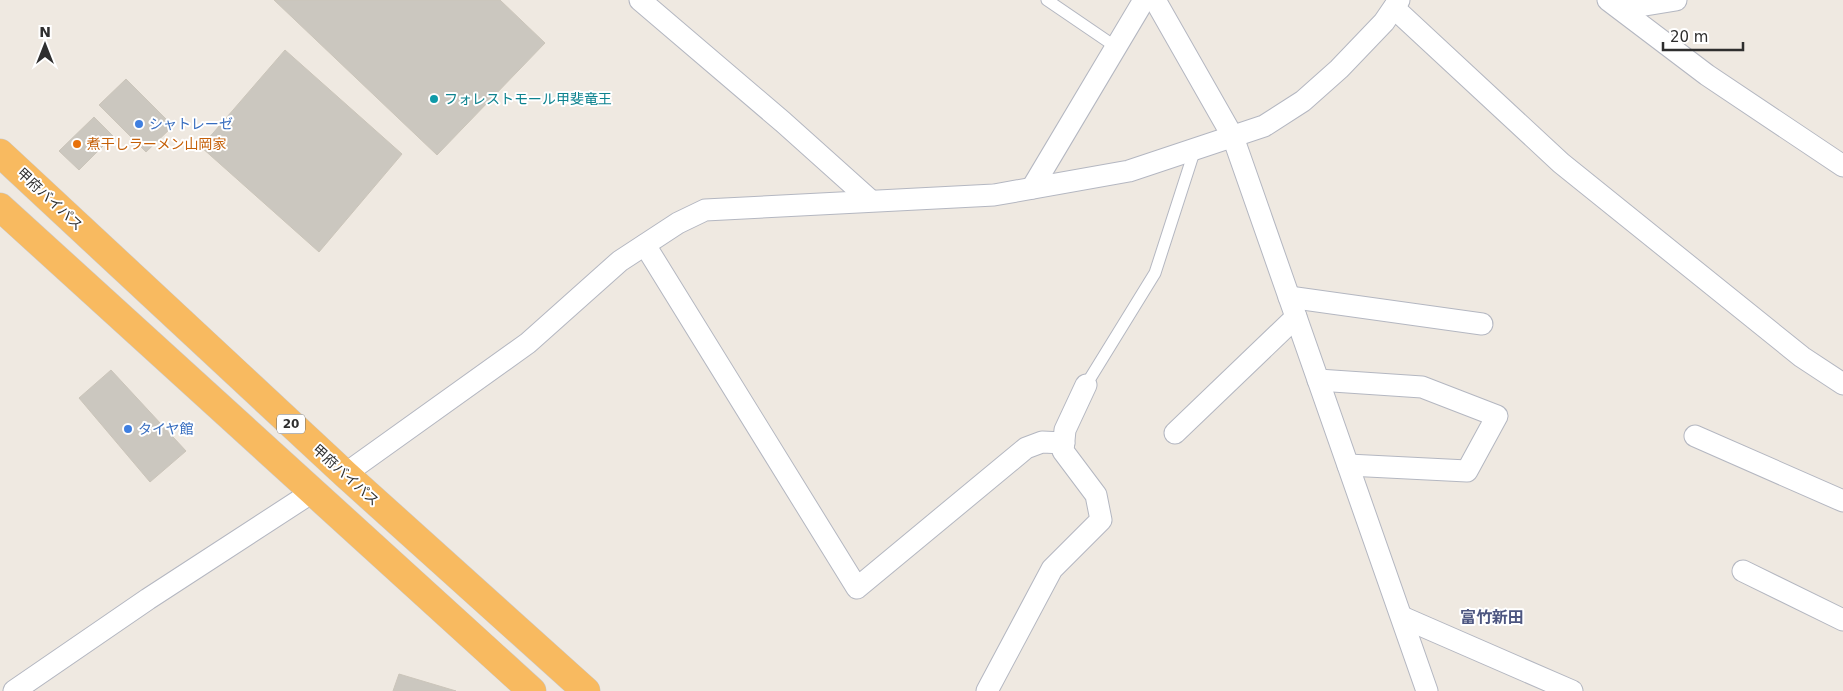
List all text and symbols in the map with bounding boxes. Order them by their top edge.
north arrow [20,20,70,70]
scale bar [1663,20,1743,52]
text: N [39,24,51,40]
text: 20 m [1670,28,1708,46]
place label: フォレストモール甲斐竜王 [444,91,612,107]
marker: フォレストモール甲斐竜王 [428,93,440,105]
place label: シャトレーゼ [149,116,233,132]
marker: シャトレーゼ [133,118,145,130]
place label: 煮干しラーメン山岡家 [86,136,226,152]
marker: 煮干しラーメン山岡家 [71,138,83,150]
street label: 甲府バイパス [14,165,86,233]
road number: 20 [277,414,305,434]
place label: タイヤ館 [138,421,194,437]
marker: タイヤ館 [122,423,134,435]
street label: 甲府バイパス [310,441,382,509]
district label: 富竹新田 [1460,608,1524,627]

